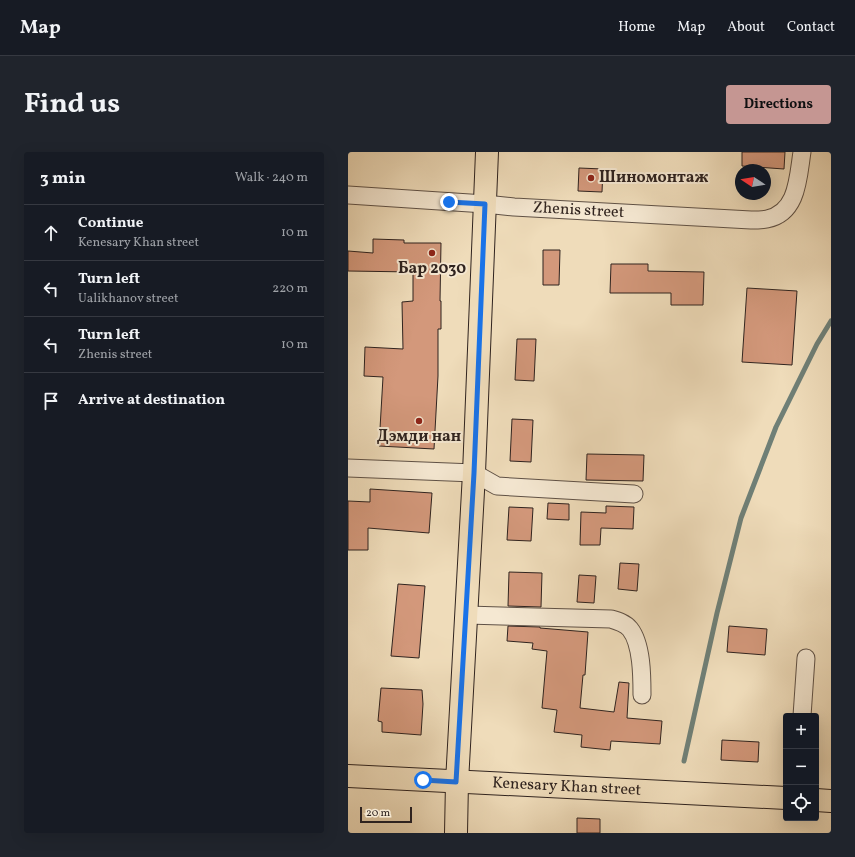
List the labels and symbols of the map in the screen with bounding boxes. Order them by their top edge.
north arrow [735,164,771,200]
place label: Шиномонтаж [599,167,709,189]
marker: Шиномонтаж [586,173,596,183]
route end [440,193,458,211]
street label: Zhenis street [532,197,625,224]
marker: Бар 2030 [427,248,437,258]
place label: Бар 2030 [398,258,466,280]
marker: Дэмди нан [414,416,424,426]
place label: Дэмди нан [377,426,461,448]
route start [414,771,432,789]
street label: Kenesary Khan street [492,772,642,802]
scale bar [360,805,412,824]

